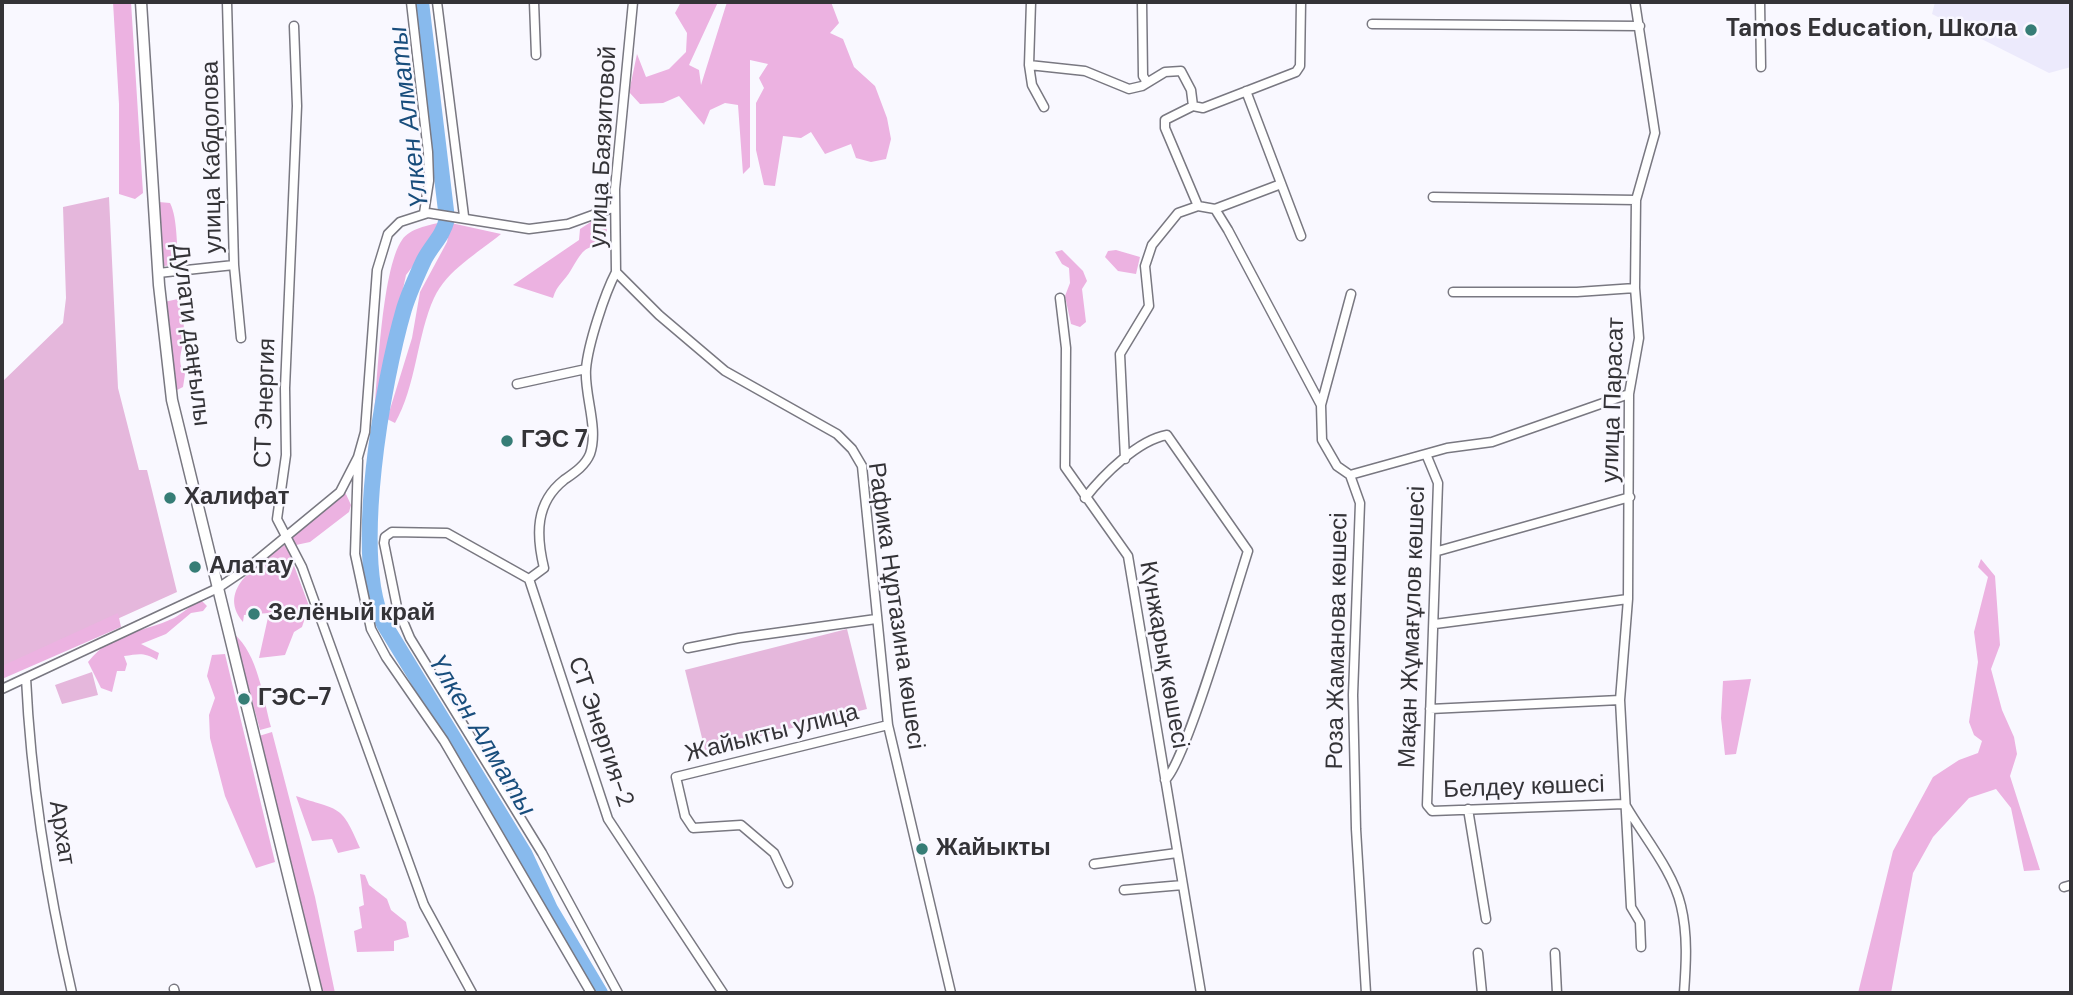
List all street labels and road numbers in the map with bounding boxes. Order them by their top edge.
street label: улица Баязитовой [584,45,624,249]
street label: улица Кабдолова [197,60,229,254]
street label: Дулати даңғылы [165,242,215,428]
street label: улица Парасат [1597,317,1631,483]
street label: СТ Энергия [249,338,283,468]
street label: Рафика Нұртазина көшесі [861,461,929,751]
street label: Мақан Жұмағұлов көшесі [1394,485,1432,769]
street label: Роза Жаманова көшесі [1321,512,1355,770]
street label: Күнжарық көшесі [1132,559,1194,751]
street label: СТ Энергия-2 [561,653,639,811]
street label: Жайыкты улица [682,699,862,769]
street label: Белдеу көшесі [1443,771,1605,805]
street label: Архат [42,799,80,867]

